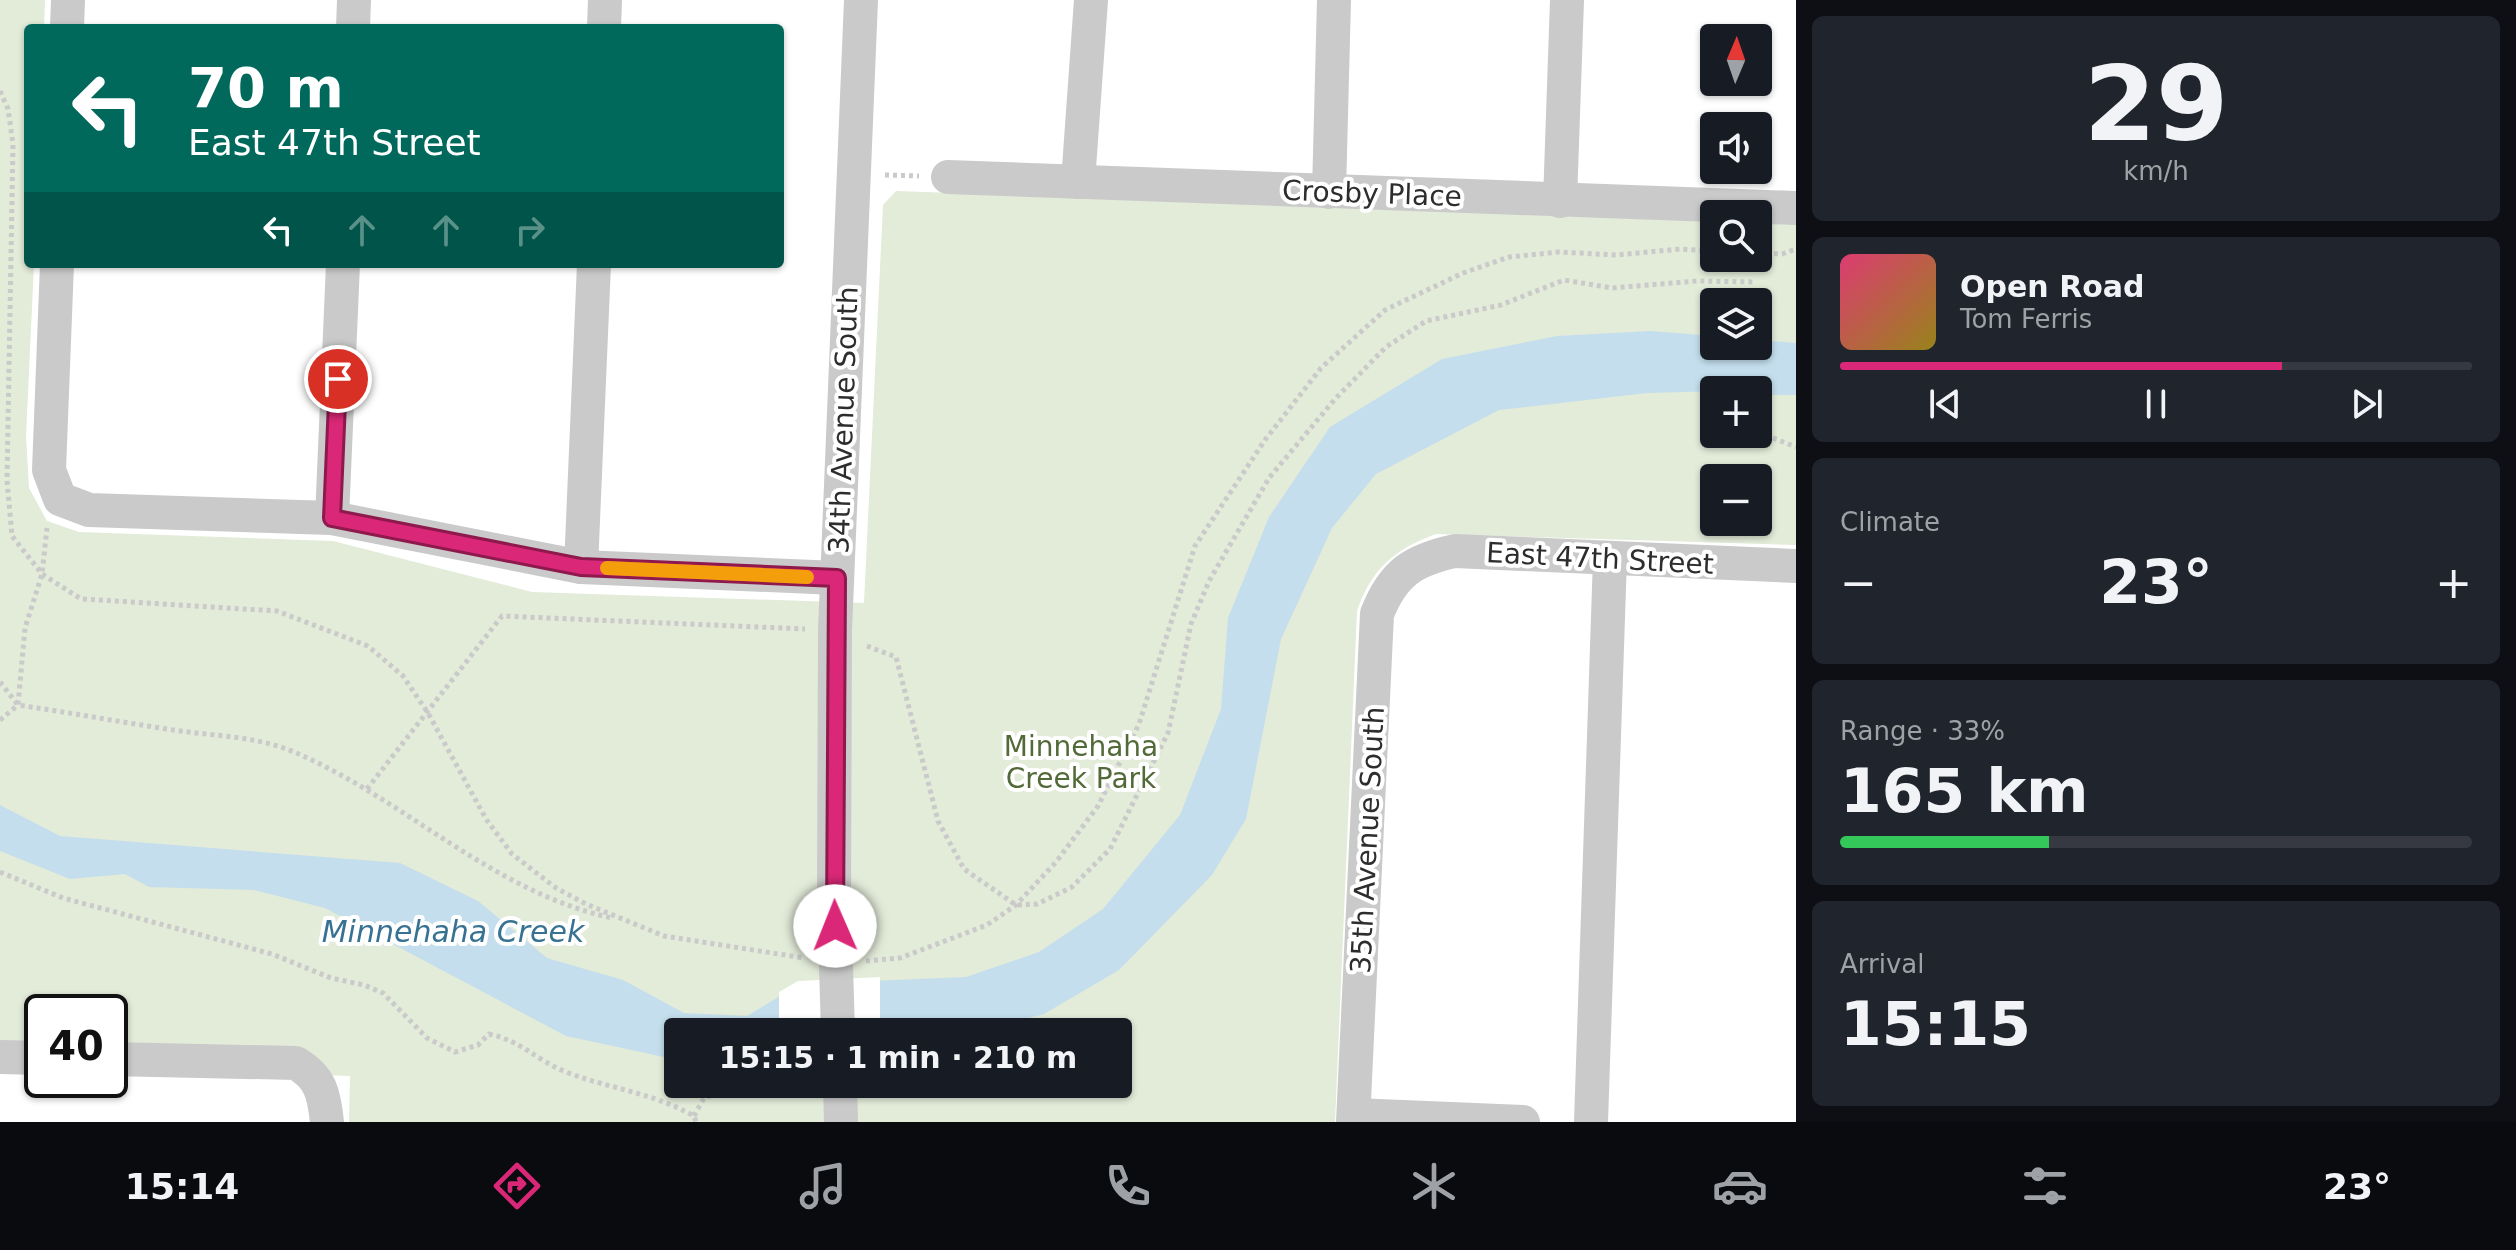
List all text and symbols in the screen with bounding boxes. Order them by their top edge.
north arrow [1700,24,1772,96]
map controls [1700,24,1772,536]
text: 29 [2084,43,2228,165]
text: 70 m [188,55,344,120]
icon: left [56,56,160,160]
button: sound [1700,112,1772,184]
text: East 47th Street [188,122,481,163]
text: km/h [2123,156,2189,186]
street label: Crosby Place [1282,174,1462,213]
button: search [1700,200,1772,272]
icon: left [256,208,300,252]
icon: ahead [340,208,384,252]
icon: ahead [424,208,468,252]
icon: right [508,208,552,252]
text: Open Road [1960,269,2145,304]
street label: 34th Avenue South [822,286,865,554]
button: layers [1700,288,1772,360]
text: Tom Ferris [1960,304,2092,334]
pin [304,345,372,413]
icon: arrive [316,357,360,401]
button: + [1700,376,1772,448]
icon: previous [1923,382,1967,426]
icon: pause [2134,382,2178,426]
icon: next [2345,382,2389,426]
button: − [1700,464,1772,536]
text: Climate [1840,507,1940,537]
street label: East 47th Street [1485,536,1715,581]
text: 23° [2099,547,2213,617]
text: − [1840,557,1877,608]
text: + [2435,557,2472,608]
street label: 35th Avenue South [1344,706,1391,974]
text: Range · 33% [1840,716,2005,746]
park label: Minnehaha Creek Park [1004,730,1158,795]
text: 165 km [1840,756,2089,826]
position arrow [793,884,877,968]
water label: Minnehaha Creek [322,914,586,949]
text: Arrival [1840,949,1924,979]
text: 15:15 [1840,989,2031,1059]
speed limit sign: 40 [24,994,128,1098]
text: 15:15 · 1 min · 210 m [719,1040,1077,1075]
icon: directions [489,1158,545,1214]
icon: music [795,1158,851,1214]
icon: phone [1100,1158,1156,1214]
icon: climate [1406,1158,1462,1214]
icon: car [1712,1158,1768,1214]
icon: filters [2017,1158,2073,1214]
text: 15:14 [125,1166,239,1207]
text: 23° [2323,1166,2391,1207]

